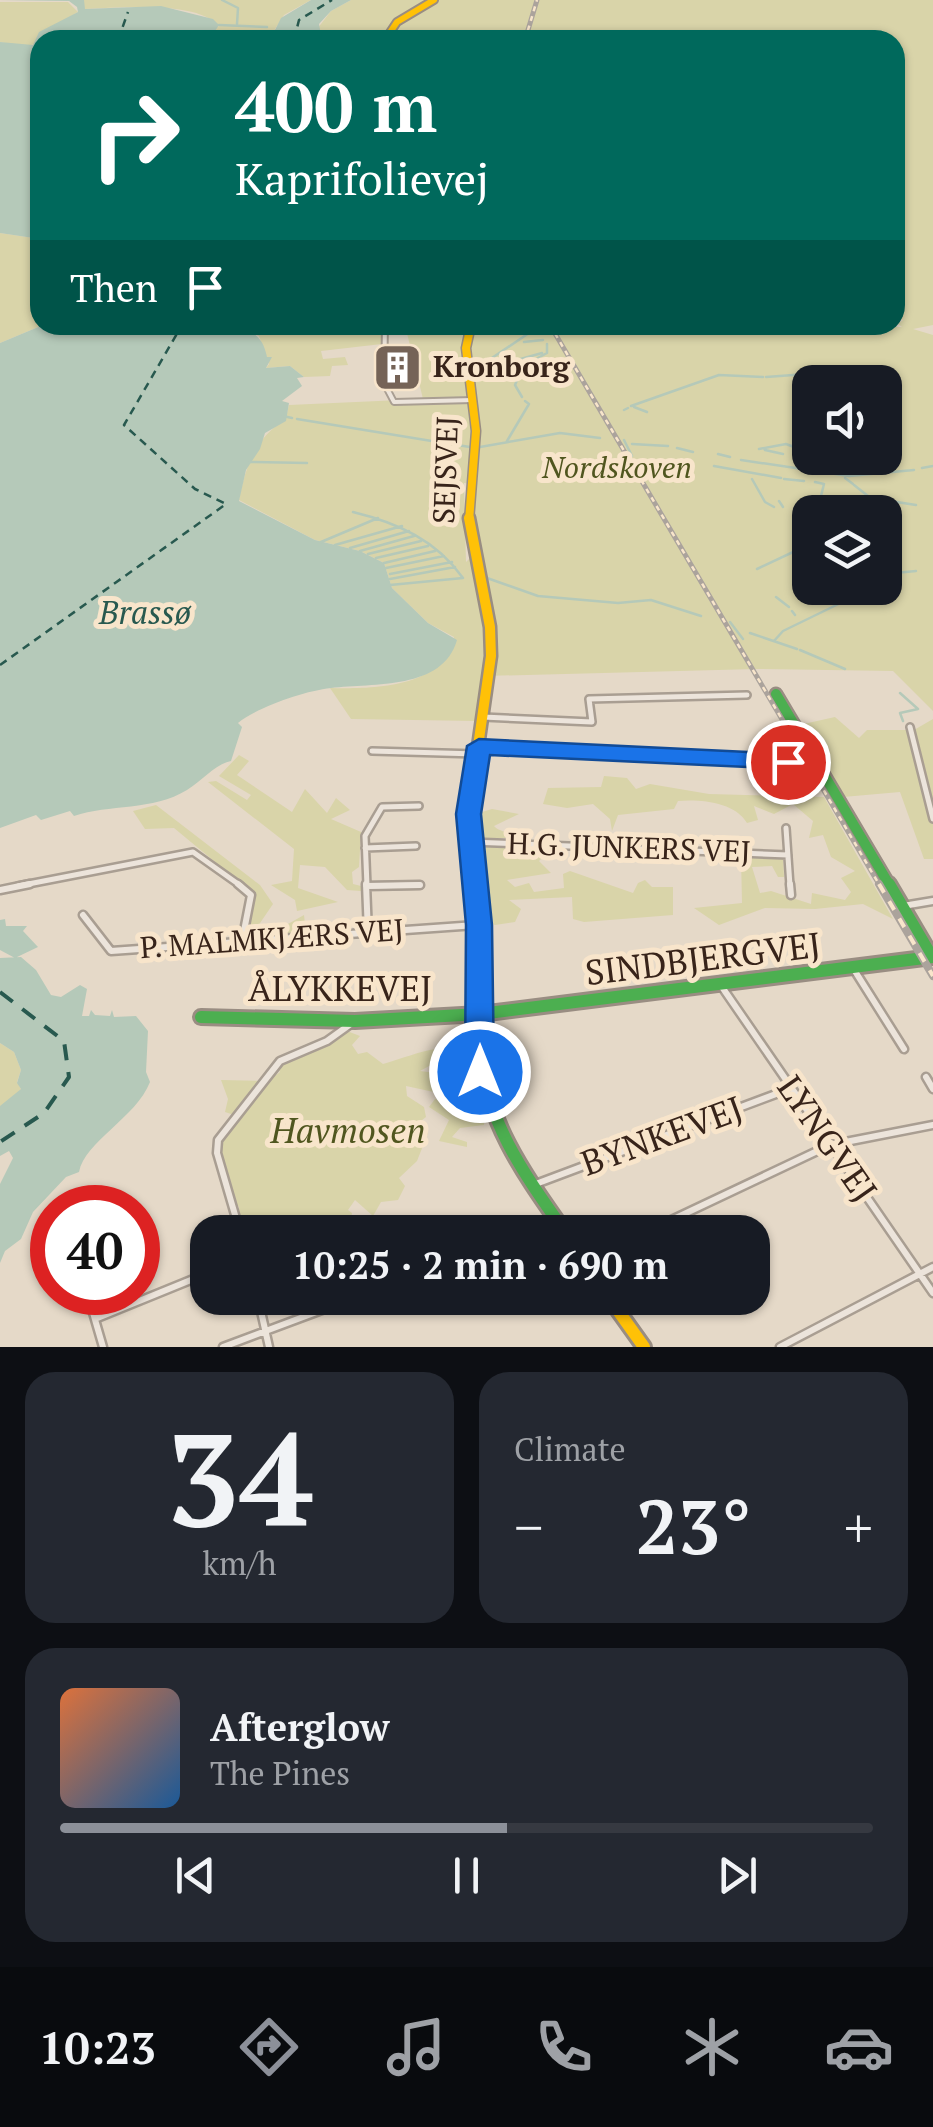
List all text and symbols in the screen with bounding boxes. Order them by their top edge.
text: 400 m [235,59,437,152]
icon: right [70,70,200,200]
text: Kaprifolievej [235,148,489,208]
icon: arrive [178,260,233,315]
text: Then [70,263,158,313]
building icon: Kronborg [372,341,424,393]
place label: Kronborg [433,346,571,386]
map controls [792,365,902,605]
button: sound [792,365,902,475]
street label: SEJSVEJ [423,415,467,525]
park label: Nordskoven [541,447,692,487]
button: layers [792,495,902,605]
water label: Brassø [98,591,192,633]
pin [746,720,831,805]
icon: arrive [761,735,816,790]
street label: H.G. JUNKERS VEJ [507,823,751,871]
street label: P. MALMKJÆRS VEJ [139,909,405,967]
street label: SINDBJERGVEJ [583,921,823,995]
street label: ÅLYKKEVEJ [248,965,432,1011]
position arrow [428,1020,532,1124]
street label: LYNGVEJ [768,1066,888,1211]
street label: BYNKEVEJ [574,1085,749,1186]
park label: Havmosen [269,1107,426,1153]
speed limit sign: 40 [30,1185,160,1315]
text: 10:25 · 2 min · 690 m [292,1240,668,1290]
text: 34 [166,1391,313,1563]
text: Climate [514,1428,626,1470]
text: 23° [636,1476,751,1575]
text: − [514,1490,543,1563]
text: + [844,1490,873,1563]
text: km/h [203,1542,276,1584]
text: Afterglow [210,1702,390,1752]
text: The Pines [210,1752,350,1794]
icon: previous [168,1848,223,1903]
icon: pause [439,1848,494,1903]
icon: next [710,1848,765,1903]
icon: directions [234,2012,304,2082]
icon: music [381,2012,451,2082]
icon: phone [529,2012,599,2082]
icon: climate [677,2012,747,2082]
icon: car [824,2012,894,2082]
text: 10:23 [39,2017,156,2077]

